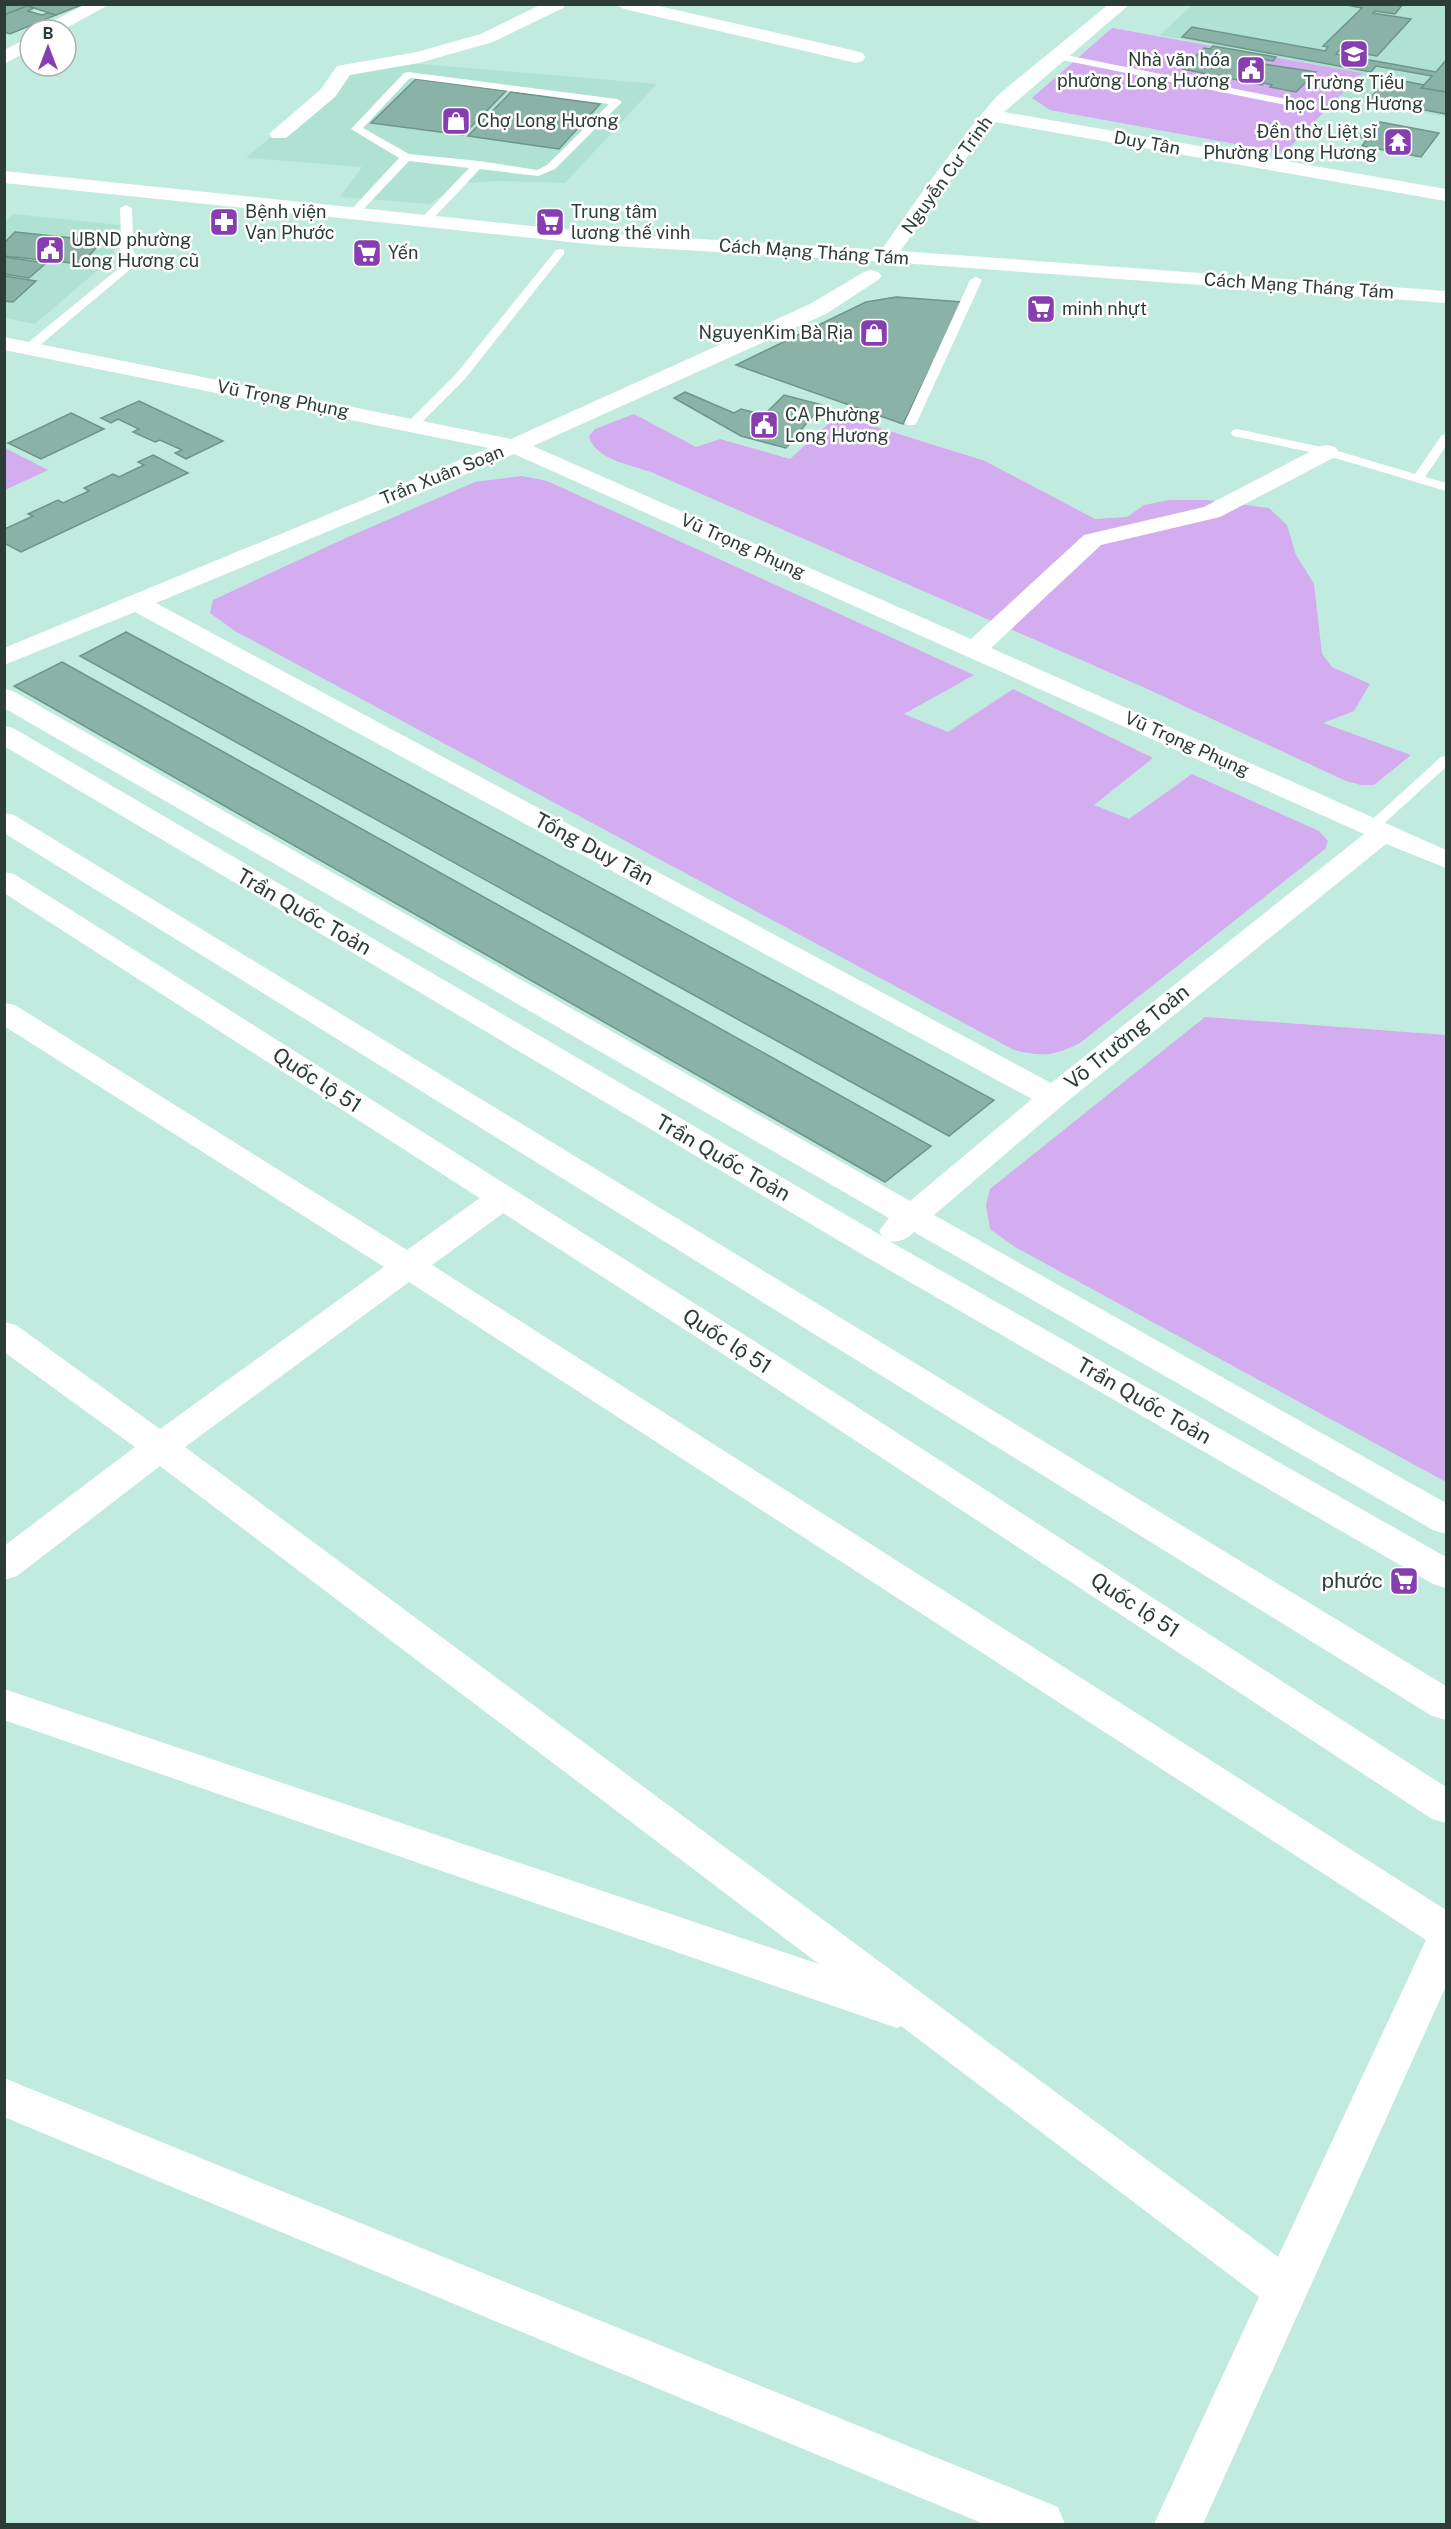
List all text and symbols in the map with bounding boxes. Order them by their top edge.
north arrow [18,18,78,78]
text: B [43,24,54,43]
school or university icon: Trường Tiểu học Long Hương [1338,38,1370,70]
place label: Nhà văn hóa phường Long Hương [1057,49,1230,91]
public building icon: Nhà văn hóa phường Long Hương [1235,54,1267,86]
place label: Trường Tiểu học Long Hương [1285,72,1423,114]
shop icon: Chợ Long Hương [440,105,472,137]
place label: Chợ Long Hương [477,110,619,131]
street label: Nguyễn Cư Trinh [897,112,996,238]
place label: Đền thờ Liệt sĩ Phường Long Hương [1203,121,1378,163]
street label: Duy Tân [1112,126,1182,159]
temple icon: Đền thờ Liệt sĩ Phường Long Hương [1382,126,1414,158]
place label: Bệnh viện Vạn Phước [245,201,335,243]
place label: Trung tâm lương thế vinh [571,201,690,243]
pharmacy icon: Bệnh viện Vạn Phước [208,206,240,238]
supermarket icon: Trung tâm lương thế vinh [534,206,566,238]
place label: UBND phường Long Hương cũ [71,229,199,271]
public building icon: UBND phường Long Hương cũ [34,234,66,266]
street label: Cách Mạng Tháng Tám [718,234,910,269]
supermarket icon: Yến [351,237,383,269]
place label: Yến [388,242,418,263]
street label: Cách Mạng Tháng Tám [1203,268,1395,303]
supermarket icon: minh nhựt [1025,293,1057,325]
place label: minh nhựt [1062,298,1147,319]
shop icon: NguyenKim Bà Rịa [858,317,890,349]
place label: NguyenKim Bà Rịa [698,322,853,343]
street label: Vũ Trọng Phụng [215,375,351,422]
place label: CA Phường Long Hương [785,404,889,446]
public building icon: CA Phường Long Hương [748,409,780,441]
street label: Trần Xuân Soạn [377,440,507,509]
street label: Vũ Trọng Phụng [678,509,809,582]
street label: Vũ Trọng Phụng [1122,707,1253,780]
street label: Tống Duy Tân [530,807,658,890]
street label: Trần Quốc Toản [233,863,376,960]
street label: Võ Trường Toản [1060,979,1194,1094]
street label: Quốc lộ 51 [268,1042,366,1118]
street label: Trần Quốc Toản [652,1109,795,1206]
street label: Quốc lộ 51 [678,1303,776,1379]
street label: Trần Quốc Toản [1073,1352,1216,1449]
supermarket icon: phước [1388,1565,1420,1597]
street label: Quốc lộ 51 [1086,1567,1184,1643]
place label: phước [1321,1568,1383,1593]

